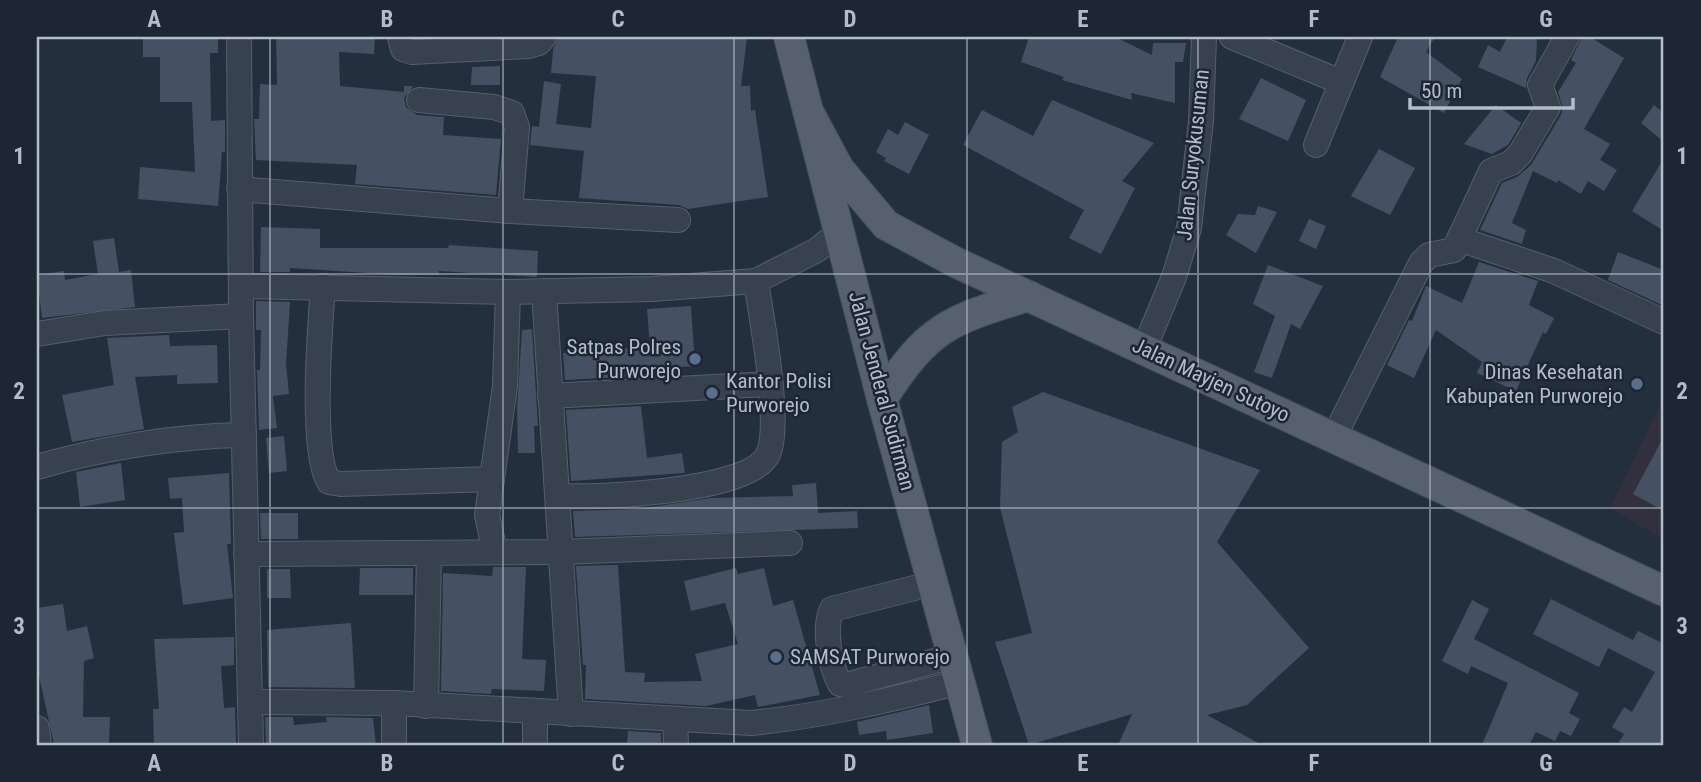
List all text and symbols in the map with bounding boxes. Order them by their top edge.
text: A [147,6,161,33]
text: B [381,6,393,33]
text: C [611,6,625,33]
text: D [844,6,857,33]
text: E [1077,6,1089,33]
text: F [1309,6,1320,33]
text: G [1539,6,1553,33]
scale bar [1410,66,1573,110]
street label: Jalan Suryokusuman [1172,68,1214,242]
text: 50 m [1421,79,1462,103]
text: 1 [13,143,25,170]
text: 1 [1676,143,1688,170]
street label: Jalan Jenderal Sudirman [844,289,920,493]
street label: Jalan Mayjen Sutoyo [1129,333,1293,427]
place label: Satpas Polres Purworejo [567,335,681,383]
marker: Satpas Polres Purworejo [687,351,703,367]
place label: Dinas Kesehatan Kabupaten Purworejo [1446,360,1623,408]
place label: Kantor Polisi Purworejo [726,369,832,417]
marker: Dinas Kesehatan Kabupaten Purworejo [1629,376,1645,392]
text: 2 [13,378,25,405]
text: 2 [1676,378,1688,405]
marker: Kantor Polisi Purworejo [704,385,720,401]
text: 3 [13,613,25,640]
text: 3 [1676,613,1688,640]
place label: SAMSAT Purworejo [790,645,950,669]
marker: SAMSAT Purworejo [768,649,784,665]
text: A [147,750,161,777]
text: B [381,750,393,777]
text: C [611,750,625,777]
text: D [844,750,857,777]
text: E [1077,750,1089,777]
text: F [1309,750,1320,777]
text: G [1539,750,1553,777]

